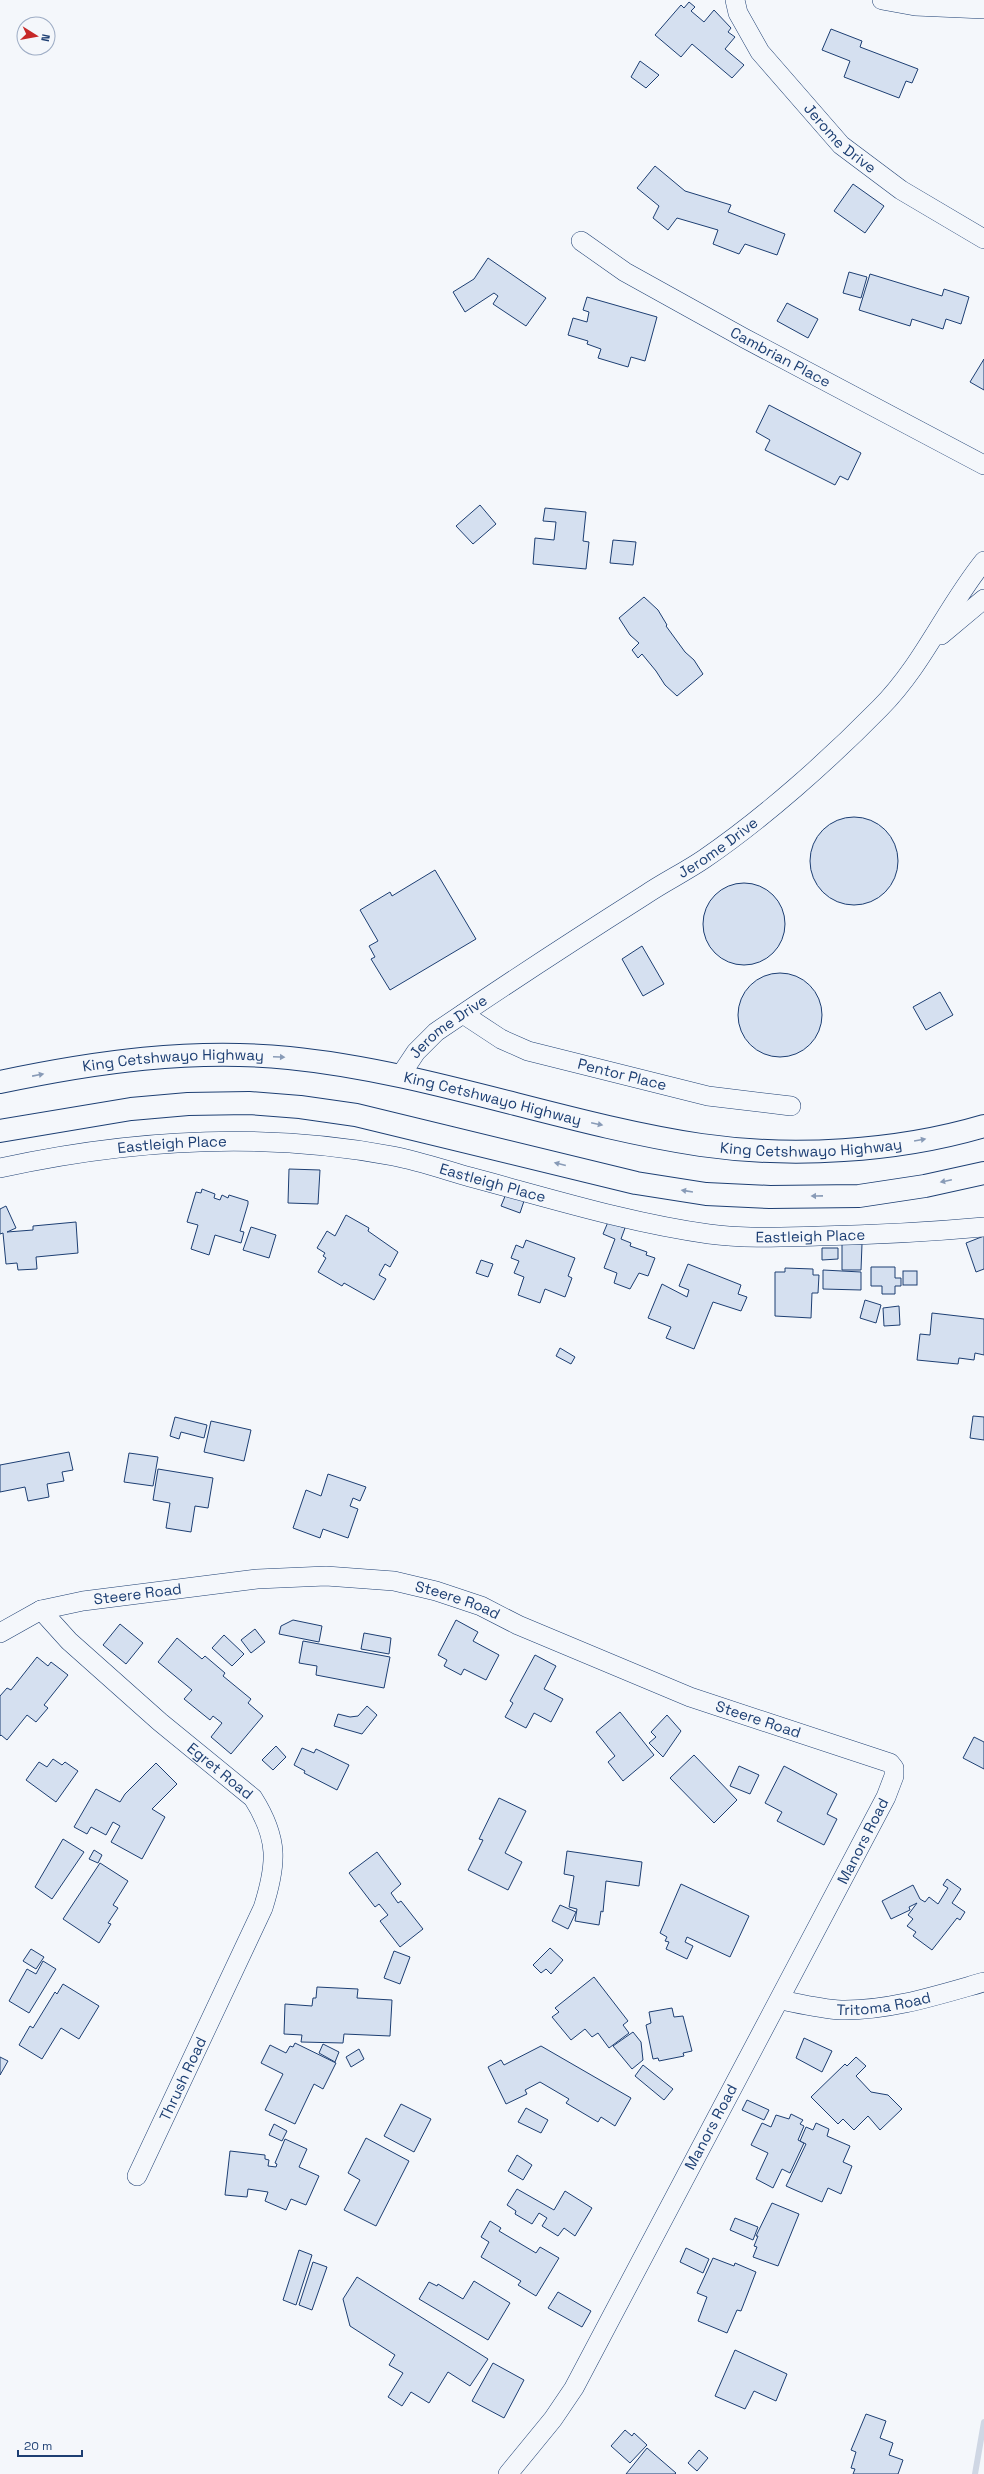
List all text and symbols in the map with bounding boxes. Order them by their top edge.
north arrow [16,16,56,56]
text: N [38,33,53,43]
street label: Jerome Drive [800,99,880,177]
street label: Cambrian Place [727,322,834,391]
street label: Jerome Drive [674,813,762,882]
street label: Jerome Drive [405,990,491,1062]
street label: King Cetshwayo Highway [81,1045,265,1076]
one-way arrow [273,1054,286,1060]
street label: Pentor Place [576,1054,669,1094]
street label: King Cetshwayo Highway [402,1067,583,1129]
one-way arrow [32,1071,44,1077]
one-way arrow [591,1121,604,1127]
street label: Eastleigh Place [116,1131,227,1157]
street label: King Cetshwayo Highway [719,1134,903,1161]
one-way arrow [914,1137,926,1143]
street label: Eastleigh Place [437,1159,548,1206]
one-way arrow [554,1161,566,1167]
one-way arrow [940,1179,952,1185]
one-way arrow [681,1188,693,1194]
one-way arrow [811,1193,823,1200]
street label: Eastleigh Place [755,1225,866,1246]
street label: Steere Road [413,1576,503,1623]
street label: Steere Road [92,1579,183,1609]
street label: Steere Road [713,1696,803,1742]
street label: Egret Road [183,1738,257,1803]
street label: Manors Road [833,1795,892,1887]
street label: Tritoma Road [836,1987,933,2019]
street label: Thrush Road [155,2034,210,2124]
street label: Manors Road [680,2081,741,2173]
scale bar [18,2432,82,2458]
text: 20 m [24,2438,52,2454]

